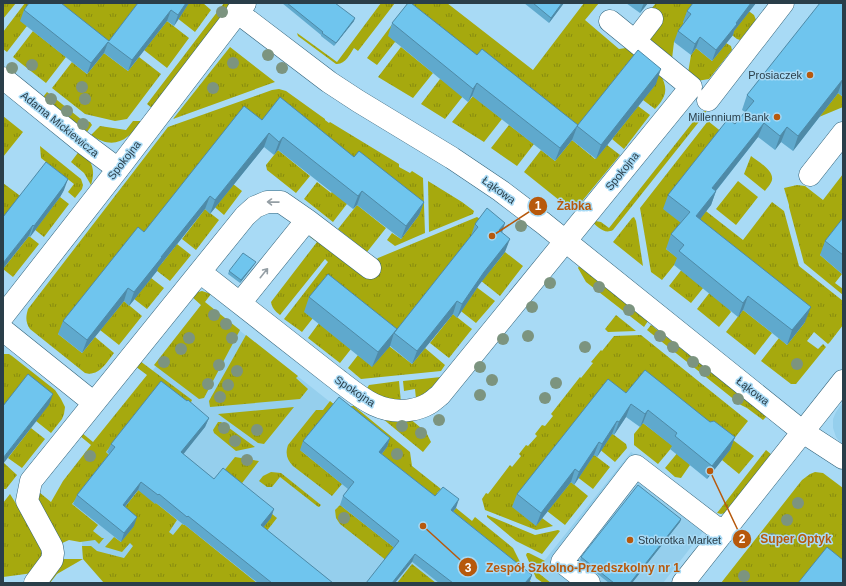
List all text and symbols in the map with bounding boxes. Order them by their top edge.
place label: Prosiaczek [748,69,803,81]
marker: Prosiaczek [805,70,815,80]
street label: Adama Mickiewicza [19,89,102,160]
place label: Millennium Bank [688,111,769,123]
marker: Millennium Bank [772,112,782,122]
street label: Spokojna [105,138,143,182]
street label: Spokojna [603,149,642,193]
street label: Łąkowa [480,174,519,207]
callout: Żabka [528,194,599,218]
one-way arrow [267,198,280,206]
text: Żabka [557,198,592,213]
text: 1 [535,199,542,213]
one-way arrow [260,267,269,278]
street label: Spokojna [333,373,378,409]
street label: Łąkowa [734,375,772,408]
callout: Super Optyk [732,527,839,551]
text: 2 [739,532,746,546]
text: Super Optyk [760,532,832,546]
place label: Stokrotka Market [638,534,721,546]
marker: Stokrotka Market [625,535,635,545]
callout: Zespół Szkolno-Przedszkolny nr 1 [458,555,688,579]
text: 3 [465,561,472,575]
text: Zespół Szkolno-Przedszkolny nr 1 [486,561,680,575]

